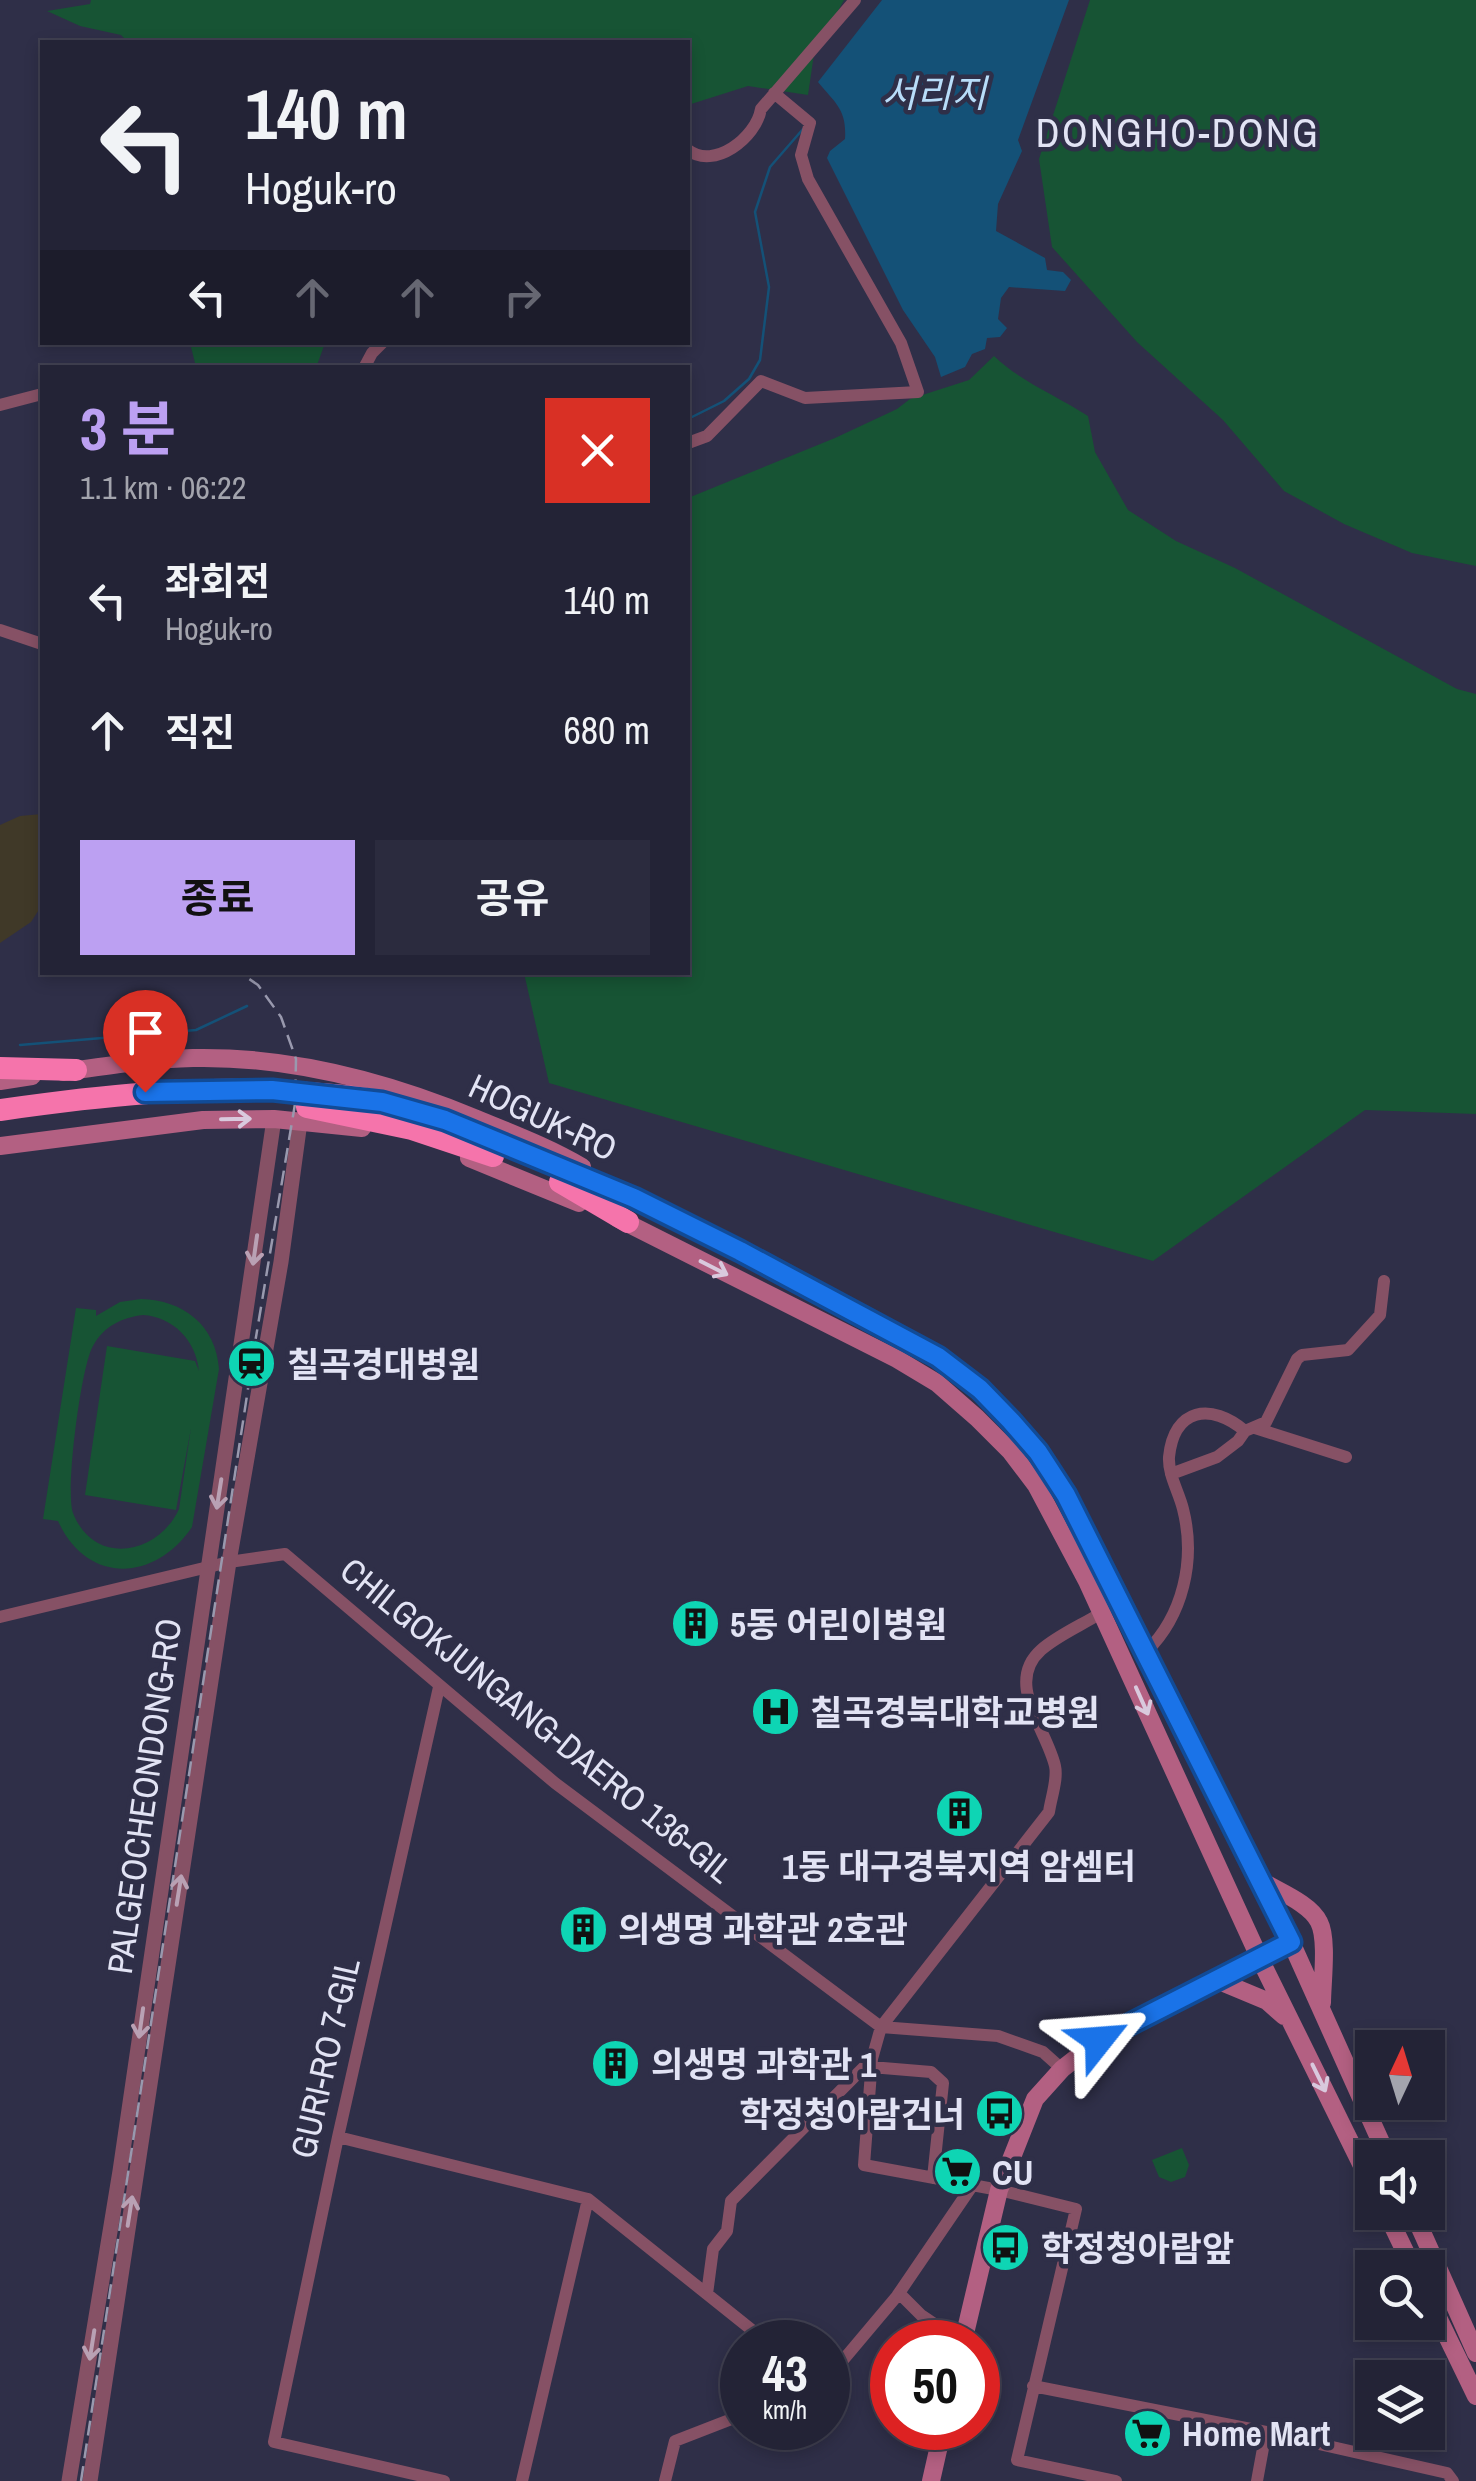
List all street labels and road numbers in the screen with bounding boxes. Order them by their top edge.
street label: HOGUK-RO [462,1062,624,1172]
street label: CHILGOKJUNGANG-DAERO 136-GIL [331,1547,743,1893]
street label: PALGEOCHEONDONG-RO [96,1615,192,1977]
street label: GURI-RO 7-GIL [279,1953,371,2163]

